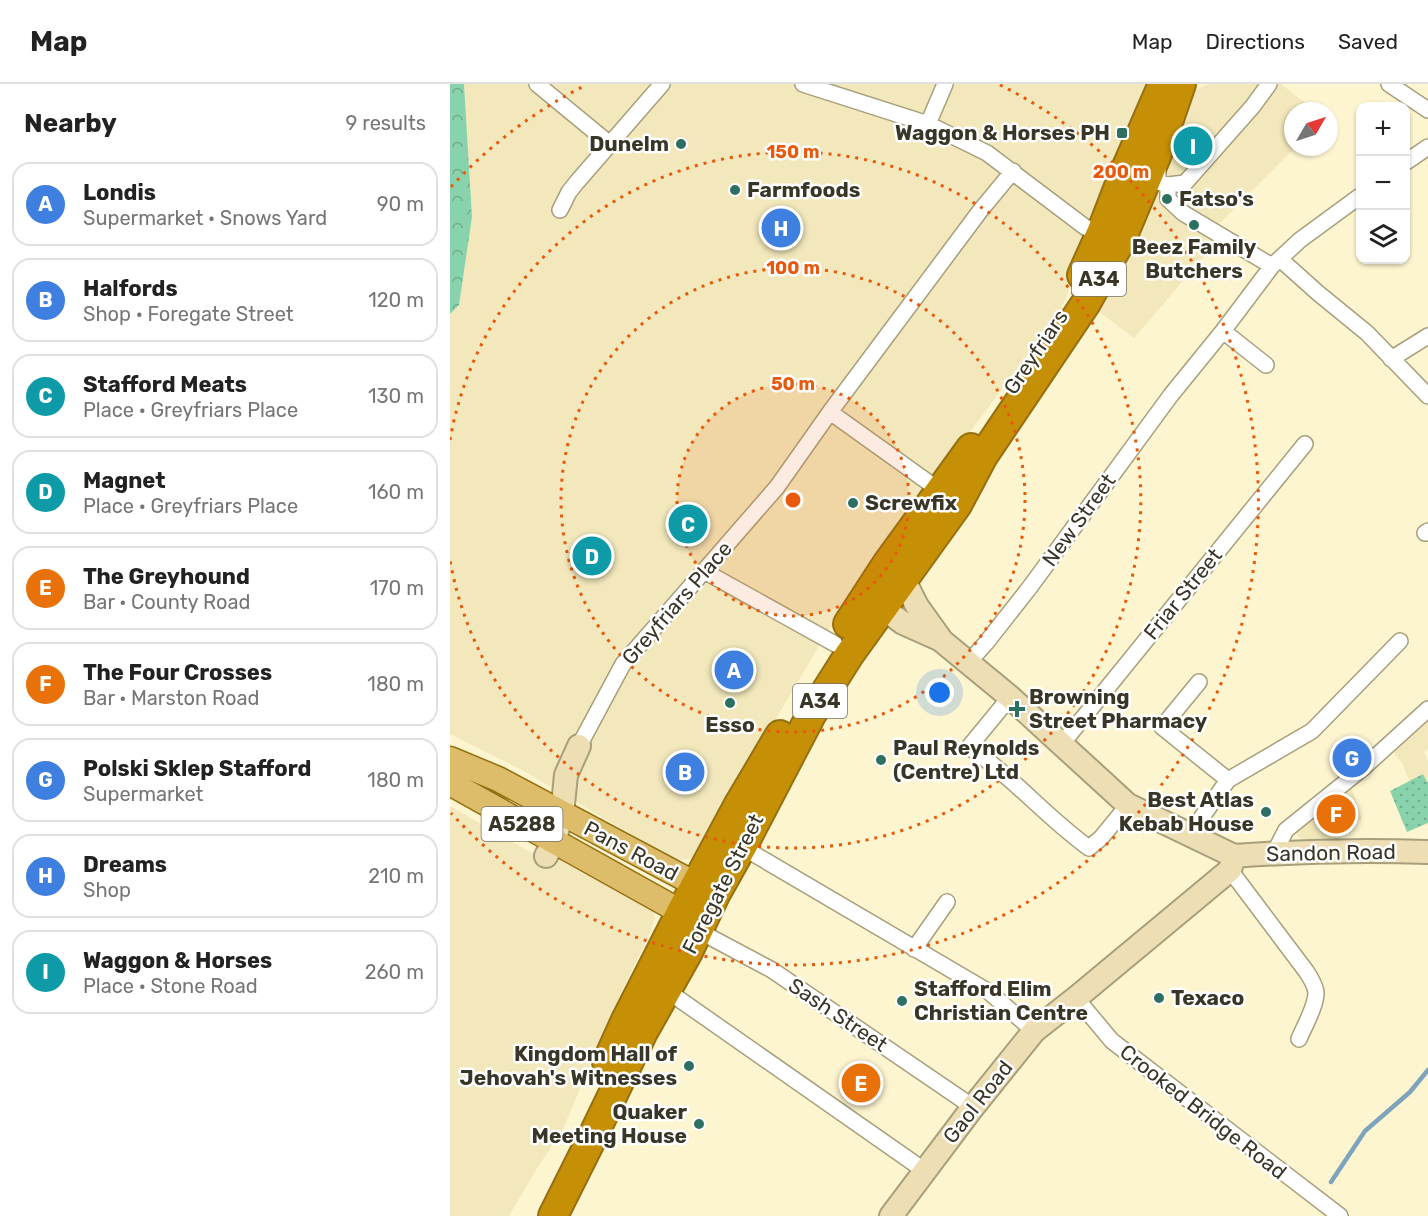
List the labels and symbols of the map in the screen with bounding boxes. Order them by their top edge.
north arrow [1284,102,1338,156]
place label: Waggon & Horses PH [895,120,1110,145]
pin: I [1174,124,1212,168]
marker: Waggon & Horses PH [1115,126,1129,140]
place label: Dunelm [589,131,669,156]
marker: Dunelm [674,137,688,151]
text: 150 m [766,141,820,163]
text: 200 m [1093,161,1149,183]
place label: Farmfoods [747,177,860,202]
marker: Farmfoods [728,183,742,197]
place label: Fatso's [1179,186,1254,211]
marker: Fatso's [1160,192,1174,206]
pin: H [762,206,800,250]
marker: Beez Family Butchers [1187,218,1201,232]
place label: Beez Family Butchers [1132,234,1257,283]
text: 100 m [766,257,820,279]
road number: A34 [1072,262,1126,296]
street label: Greyfriars [998,305,1073,399]
text: 50 m [771,373,815,395]
street label: New Street [1037,469,1121,571]
centre of rings [783,490,803,510]
place label: Screwfix [865,490,958,515]
marker: Screwfix [846,496,860,510]
pin: C [668,502,708,546]
pin: D [572,534,612,578]
street label: Greyfriars Place [616,536,737,669]
street label: Friar Street [1138,543,1227,644]
pin: A [714,648,754,692]
your location [925,678,954,707]
road number: A34 [793,684,847,718]
place label: Browning Street Pharmacy [1029,684,1208,733]
marker: Esso [723,696,737,710]
marker: Browning Street Pharmacy [1010,702,1024,716]
place label: Esso [705,712,755,737]
place label: Paul Reynolds (Centre) Ltd [893,735,1039,784]
pin: G [1332,736,1372,780]
pin: B [666,750,704,794]
marker: Paul Reynolds (Centre) Ltd [874,753,888,767]
place label: Best Atlas Kebab House [1119,787,1254,836]
pin: F [1316,792,1356,836]
marker: Best Atlas Kebab House [1259,805,1273,819]
road number: A5288 [482,807,562,841]
street label: Foregate Street [677,810,769,958]
street label: Pans Road [580,815,683,886]
street label: Sandon Road [1266,839,1396,866]
street label: Sash Street [784,972,893,1057]
place label: Stafford Elim Christian Centre [914,976,1088,1025]
place label: Texaco [1171,985,1244,1010]
marker: Texaco [1152,991,1166,1005]
marker: Stafford Elim Christian Centre [895,994,909,1008]
street label: Crooked Bridge Road [1115,1039,1292,1184]
place label: Kingdom Hall of Jehovah's Witnesses [460,1041,678,1090]
street label: Gaol Road [938,1055,1018,1148]
marker: Kingdom Hall of Jehovah's Witnesses [682,1059,696,1073]
pin: E [842,1060,880,1106]
place label: Quaker Meeting House [532,1099,687,1148]
marker: Quaker Meeting House [692,1117,706,1131]

